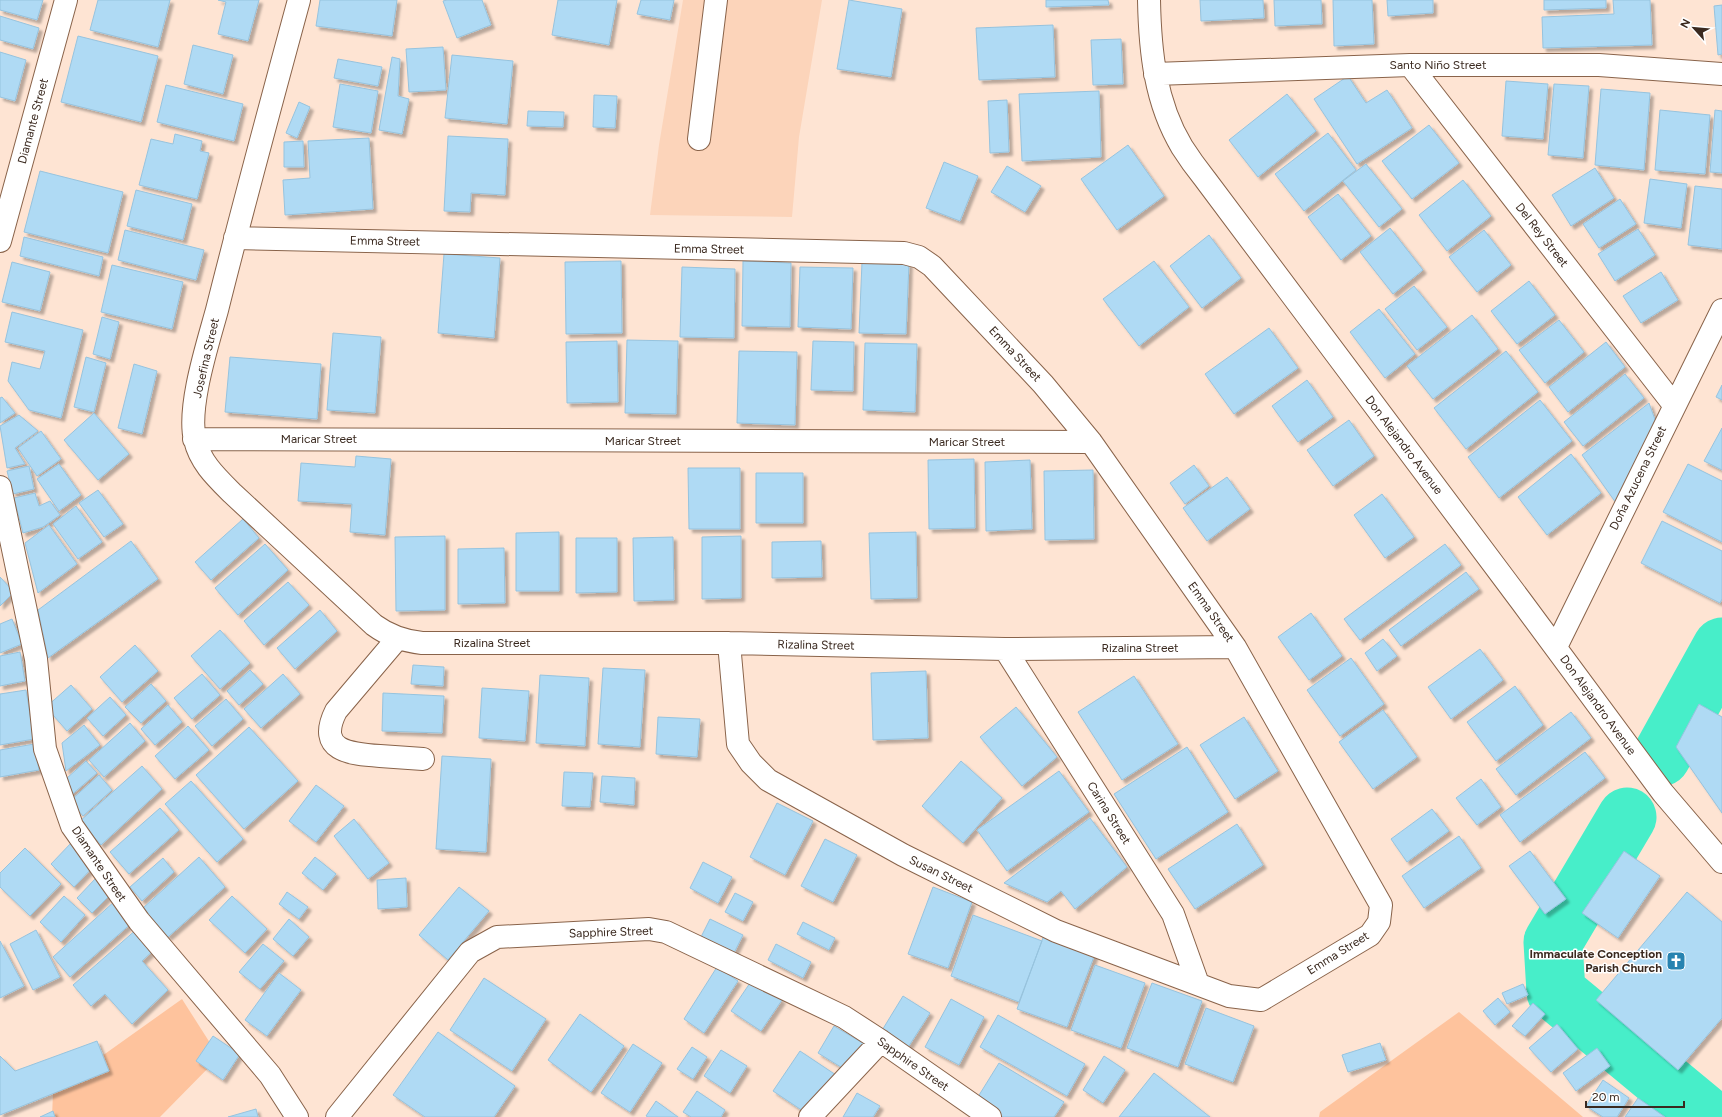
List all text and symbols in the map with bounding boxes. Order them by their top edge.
north arrow [1674,8,1714,48]
text: N [1678,17,1693,30]
street label: Santo Niño Street [1390,58,1487,72]
street label: Diamante Street [15,76,51,165]
street label: Del Rey Street [1513,200,1572,270]
street label: Emma Street [350,233,421,249]
street label: Emma Street [674,241,745,257]
street label: Josefina Street [190,316,222,399]
street label: Emma Street [986,324,1044,385]
street label: Don Alejandro Avenue [1362,393,1446,497]
street label: Doña Azucena Street [1607,423,1670,532]
street label: Maricar Street [281,432,358,446]
street label: Maricar Street [605,434,682,448]
street label: Maricar Street [929,435,1006,449]
street label: Emma Street [1185,579,1237,645]
street label: Rizalina Street [453,636,531,650]
street label: Rizalina Street [777,637,855,653]
street label: Rizalina Street [1101,641,1179,655]
street label: Don Alejandro Avenue [1557,652,1639,758]
street label: Carina Street [1084,779,1134,847]
street label: Diamante Street [69,824,130,905]
street label: Susan Street [907,853,976,896]
street label: Sapphire Street [569,924,654,940]
street label: Emma Street [1305,928,1372,978]
place label: Immaculate Conception Parish Church [1530,947,1662,975]
church icon: Immaculate Conception Parish Church [1665,950,1687,972]
street label: Sapphire Street [874,1034,952,1094]
scale bar [1586,1083,1684,1109]
text: 20 m [1592,1090,1620,1104]

